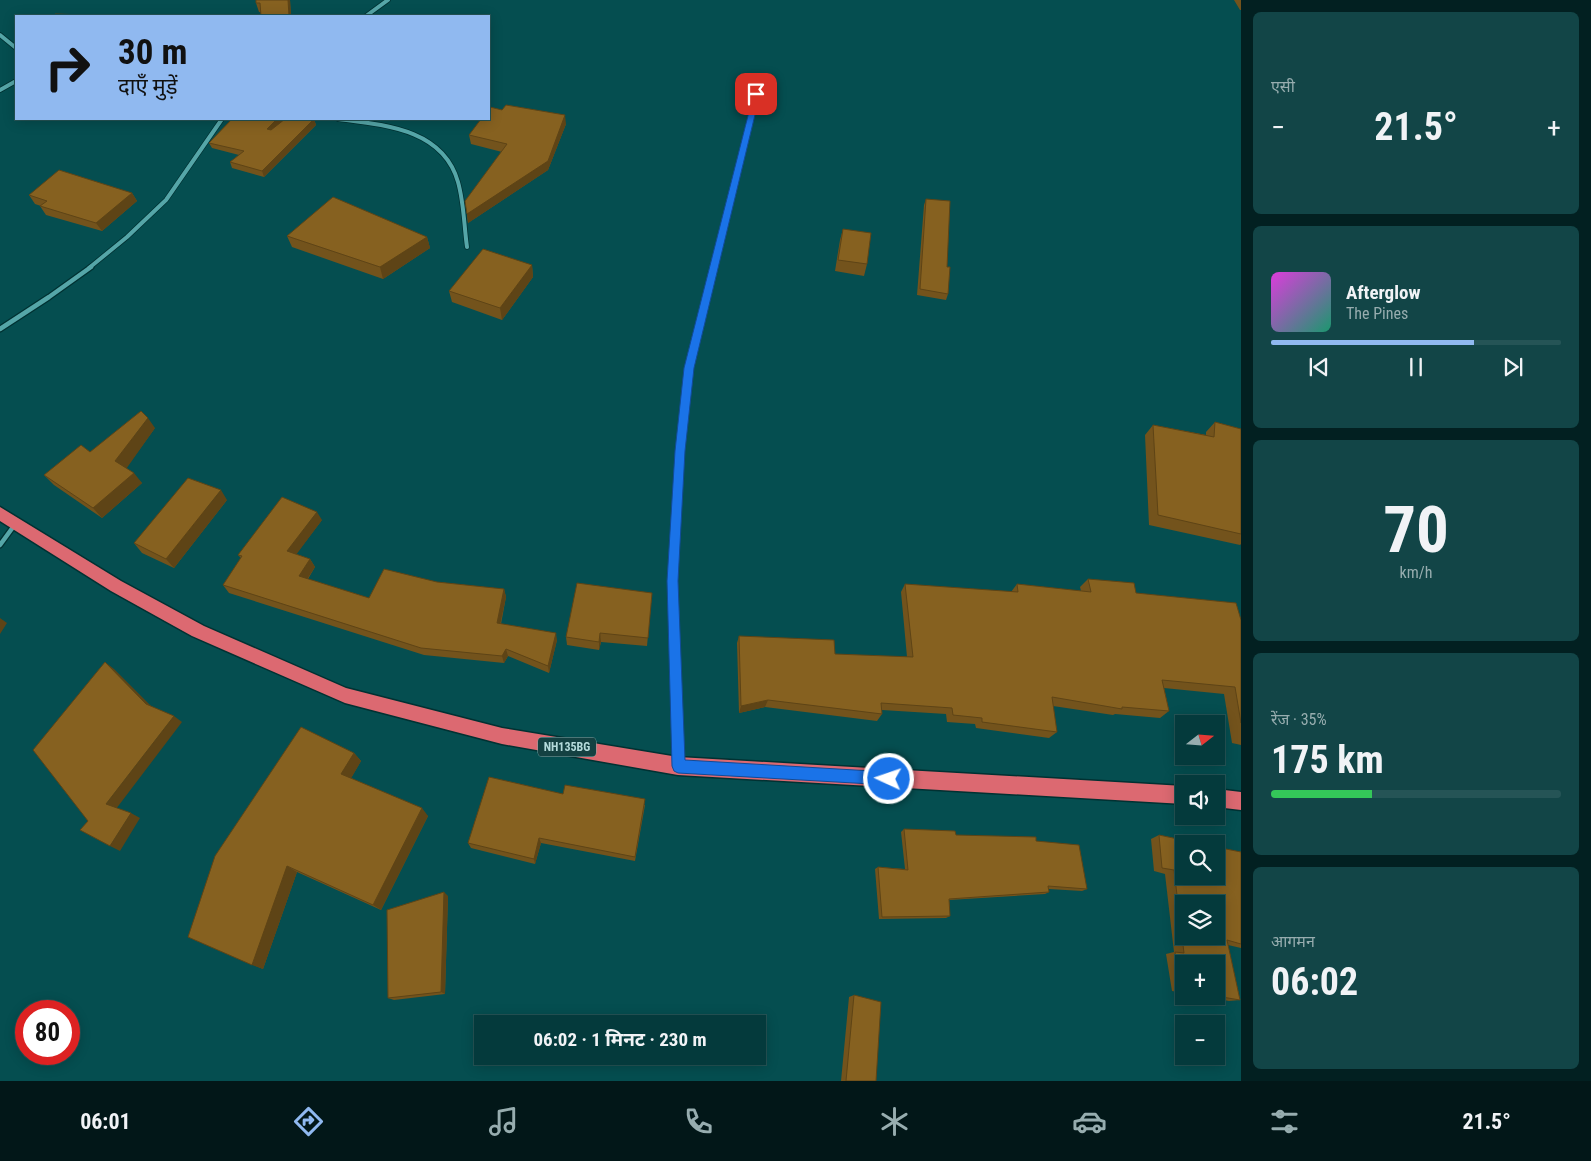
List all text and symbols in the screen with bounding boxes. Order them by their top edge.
text: 30 m [118,32,187,73]
icon: right [35,35,100,100]
pin [735,73,777,115]
text: दाएँ मुड़ें [118,74,178,99]
text: एसी [1271,77,1295,96]
icon: arrive [742,80,770,108]
text: 21.5° [1374,105,1458,149]
text: − [1271,111,1285,144]
text: + [1547,111,1561,144]
text: Afterglow [1346,281,1420,304]
text: The Pines [1346,304,1408,323]
icon: previous [1305,353,1333,381]
icon: pause [1402,353,1430,381]
icon: next [1499,353,1527,381]
text: 70 [1383,492,1449,568]
text: km/h [1400,563,1432,582]
text: रेंज · 35% [1271,710,1327,729]
north arrow [1175,715,1225,765]
map controls [1175,715,1225,1065]
road number: NH135BG [538,738,596,756]
text: 175 km [1271,738,1384,782]
position arrow [862,752,914,804]
button: sound [1175,775,1225,825]
button: search [1175,835,1225,885]
button: layers [1175,895,1225,945]
text: आगमन [1271,932,1315,951]
button: + [1175,955,1225,1005]
text: 06:02 [1271,960,1358,1004]
speed limit sign: 80 [15,1000,80,1065]
button: − [1175,1015,1225,1065]
text: 06:02 · 1 मिनट · 230 m [533,1028,707,1051]
icon: directions [291,1104,326,1139]
icon: music [486,1104,521,1139]
icon: phone [681,1104,716,1139]
icon: climate [877,1104,912,1139]
icon: car [1072,1104,1107,1139]
icon: filters [1267,1104,1302,1139]
text: 06:01 [80,1109,131,1134]
text: 21.5° [1462,1109,1511,1134]

